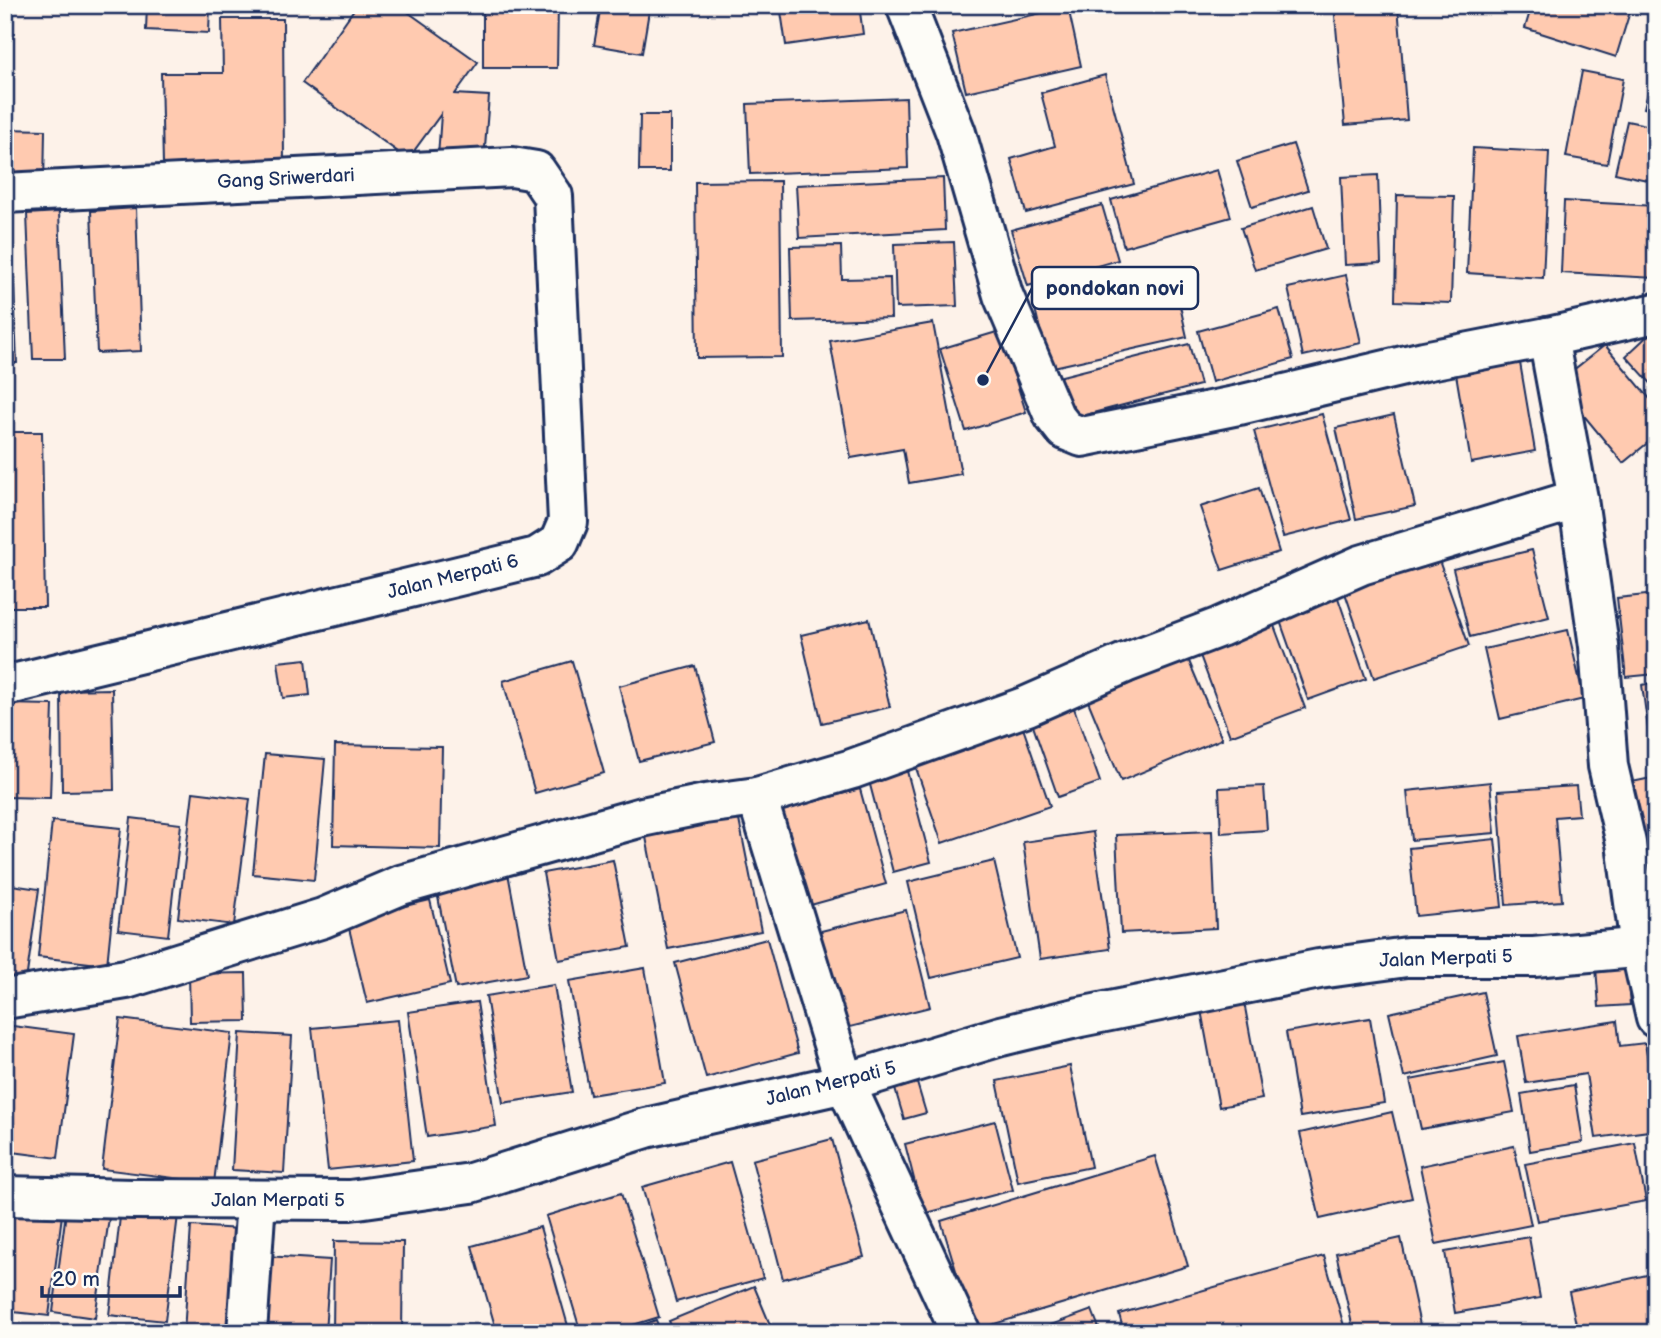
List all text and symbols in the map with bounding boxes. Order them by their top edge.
street label: Gang Sriwerdari [217,164,355,194]
callout: pondokan novi [1032,267,1198,309]
text: pondokan novi [1046,276,1184,301]
street label: Jalan Merpati 6 [385,550,521,604]
street label: Jalan Merpati 5 [1379,945,1513,973]
street label: Jalan Merpati 5 [763,1057,899,1111]
street label: Jalan Merpati 5 [211,1189,345,1212]
scale bar [42,1254,180,1298]
text: 20 m [52,1267,100,1292]

